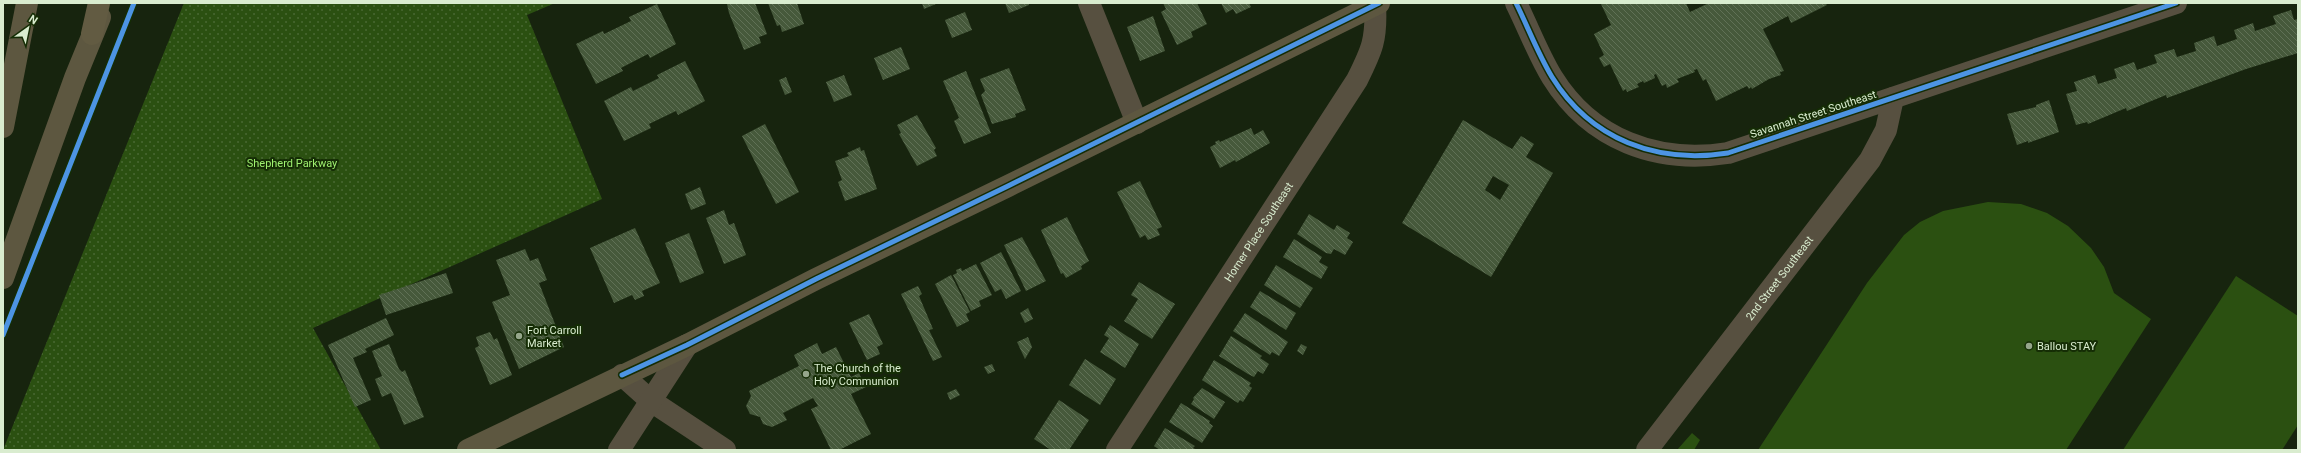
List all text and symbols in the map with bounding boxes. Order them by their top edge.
north arrow [8,8,48,48]
text: N [26,12,40,28]
street label: Savannah Street Southeast [1748,88,1878,141]
park label: Shepherd Parkway [247,157,338,170]
street label: Horner Place Southeast [1222,180,1296,284]
street label: 2nd Street Southeast [1743,233,1816,323]
place label: Fort Carroll Market [527,324,582,350]
marker: Fort Carroll Market [514,331,524,341]
place label: Ballou STAY [2037,340,2097,353]
marker: Ballou STAY [2024,341,2034,351]
place label: The Church of the Holy Communion [814,362,901,388]
marker: The Church of the Holy Communion [801,369,811,379]

